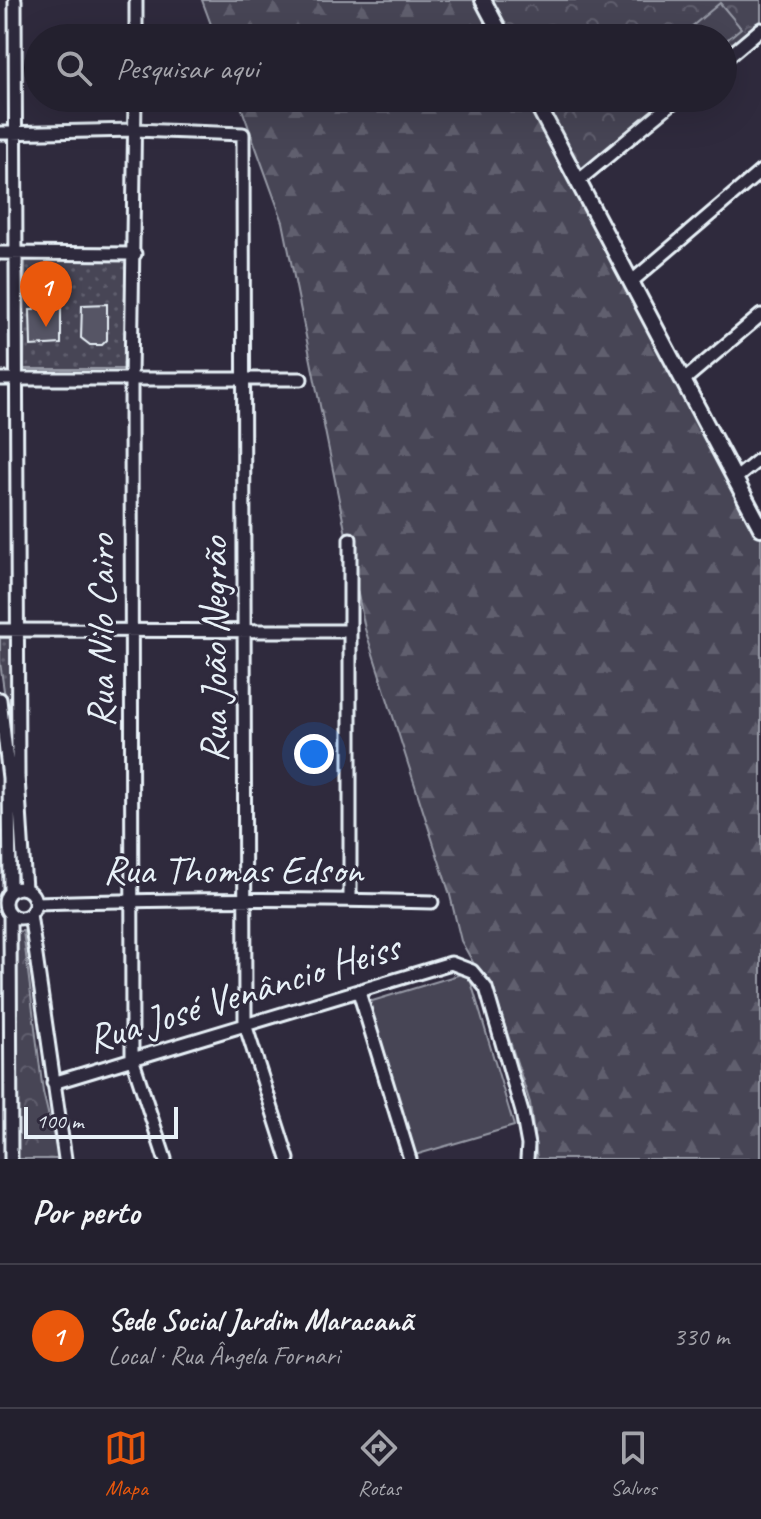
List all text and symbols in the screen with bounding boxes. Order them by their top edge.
search box [24,24,737,112]
icon: search [52,46,96,90]
text: Pesquisar aqui [116,49,259,87]
pin: 1 [20,261,72,327]
street label: Rua Nilo Cairo [76,533,126,727]
street label: Rua João Negrão [189,535,239,763]
your location [294,734,334,774]
street label: Rua Thomas Edson [103,845,365,895]
street label: Rua José Venâncio Heiss [81,921,409,1064]
scale bar [24,1103,178,1139]
text: 100 m [36,1107,83,1135]
text: Por perto [32,1190,140,1233]
text: Sede Social Jardim Maracanã [108,1301,413,1339]
text: 1 [52,1320,64,1353]
text: 330 m [673,1320,729,1353]
text: Local · Rua Ângela Fornari [108,1339,340,1372]
tab: Mapa [104,1426,148,1502]
tab: Rotas [357,1426,401,1502]
tab: Salvos [610,1426,657,1502]

